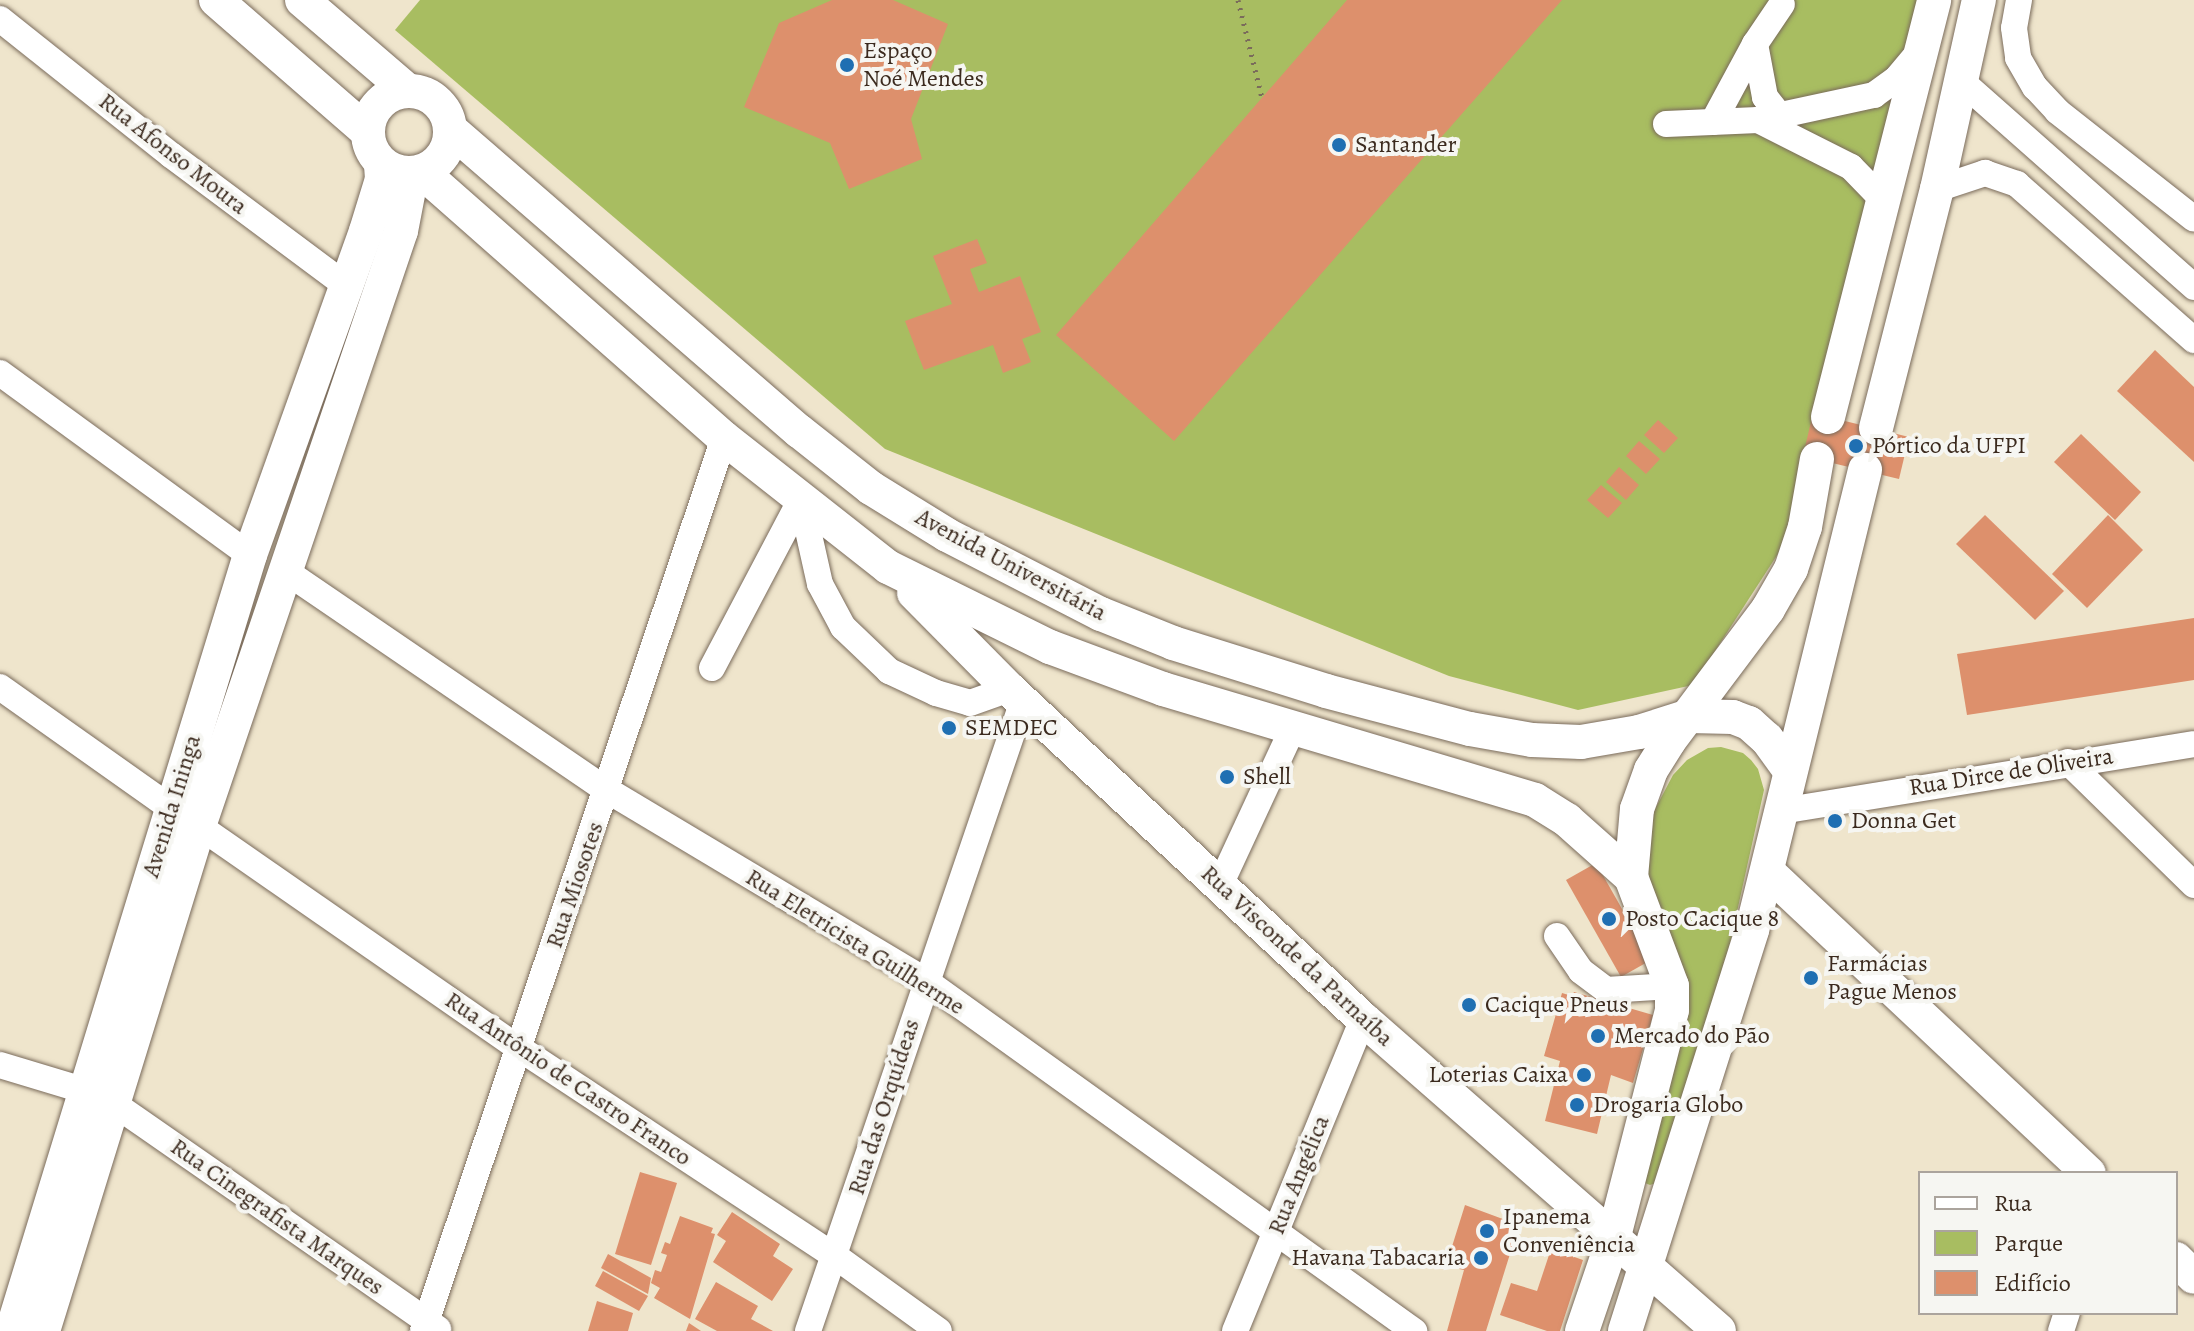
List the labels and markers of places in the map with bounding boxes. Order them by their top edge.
place label: Espaço Noé Mendes [863,37,984,93]
marker: Espaço Noé Mendes [838,56,856,74]
place label: Santander [1355,131,1457,159]
marker: Santander [1330,136,1348,154]
place label: Pórtico da UFPI [1872,432,2026,460]
marker: Pórtico da UFPI [1847,437,1865,455]
place label: SEMDEC [965,714,1058,742]
marker: SEMDEC [940,719,958,737]
place label: Shell [1243,763,1291,791]
marker: Shell [1218,768,1236,786]
place label: Donna Get [1851,807,1956,835]
marker: Donna Get [1826,812,1844,830]
place label: Posto Cacique 8 [1625,905,1779,933]
marker: Posto Cacique 8 [1600,910,1618,928]
place label: Farmácias Pague Menos [1827,950,1957,1006]
marker: Farmácias Pague Menos [1802,969,1820,987]
place label: Cacique Pneus [1485,991,1629,1019]
marker: Cacique Pneus [1460,996,1478,1014]
place label: Mercado do Pão [1614,1022,1770,1050]
marker: Mercado do Pão [1589,1027,1607,1045]
place label: Loterias Caixa [1429,1061,1568,1089]
marker: Loterias Caixa [1575,1066,1593,1084]
place label: Drogaria Globo [1593,1091,1743,1119]
marker: Drogaria Globo [1568,1096,1586,1114]
place label: Ipanema Conveniência [1503,1203,1635,1259]
marker: Ipanema Conveniência [1478,1222,1496,1240]
place label: Havana Tabacaria [1291,1244,1465,1272]
marker: Havana Tabacaria [1472,1249,1490,1267]

